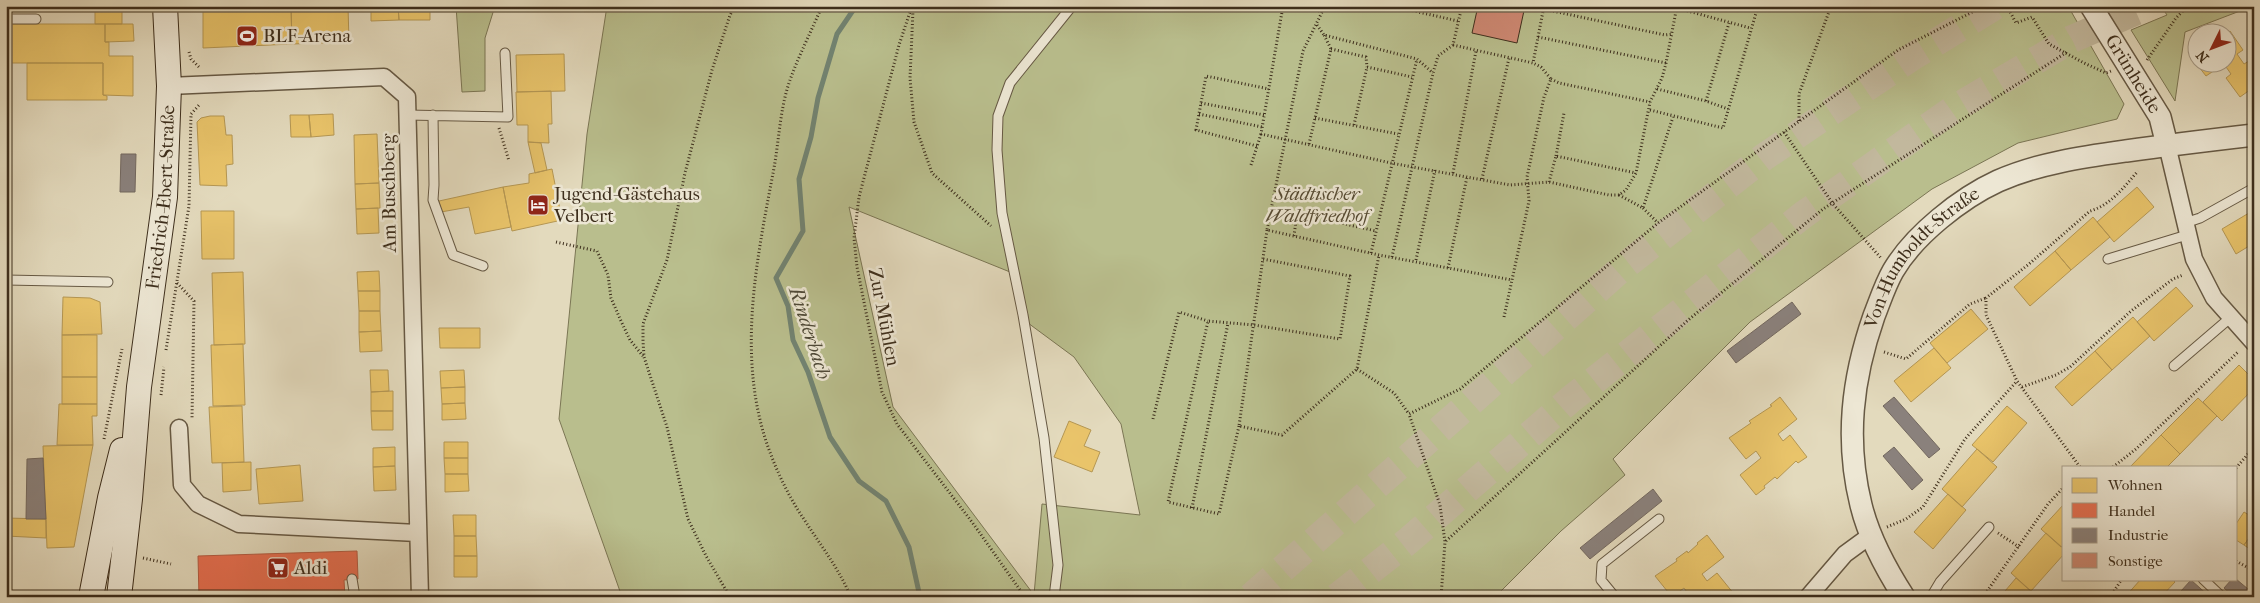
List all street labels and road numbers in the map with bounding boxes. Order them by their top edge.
street label: Grünheide [2100,30,2166,117]
street label: Friedrich-Ebert-Straße [141,105,179,291]
street label: Am Buschberg [377,133,401,254]
street label: Von-Humboldt-Straße [1859,182,1983,332]
street label: Zur Mühlen [864,266,904,368]

